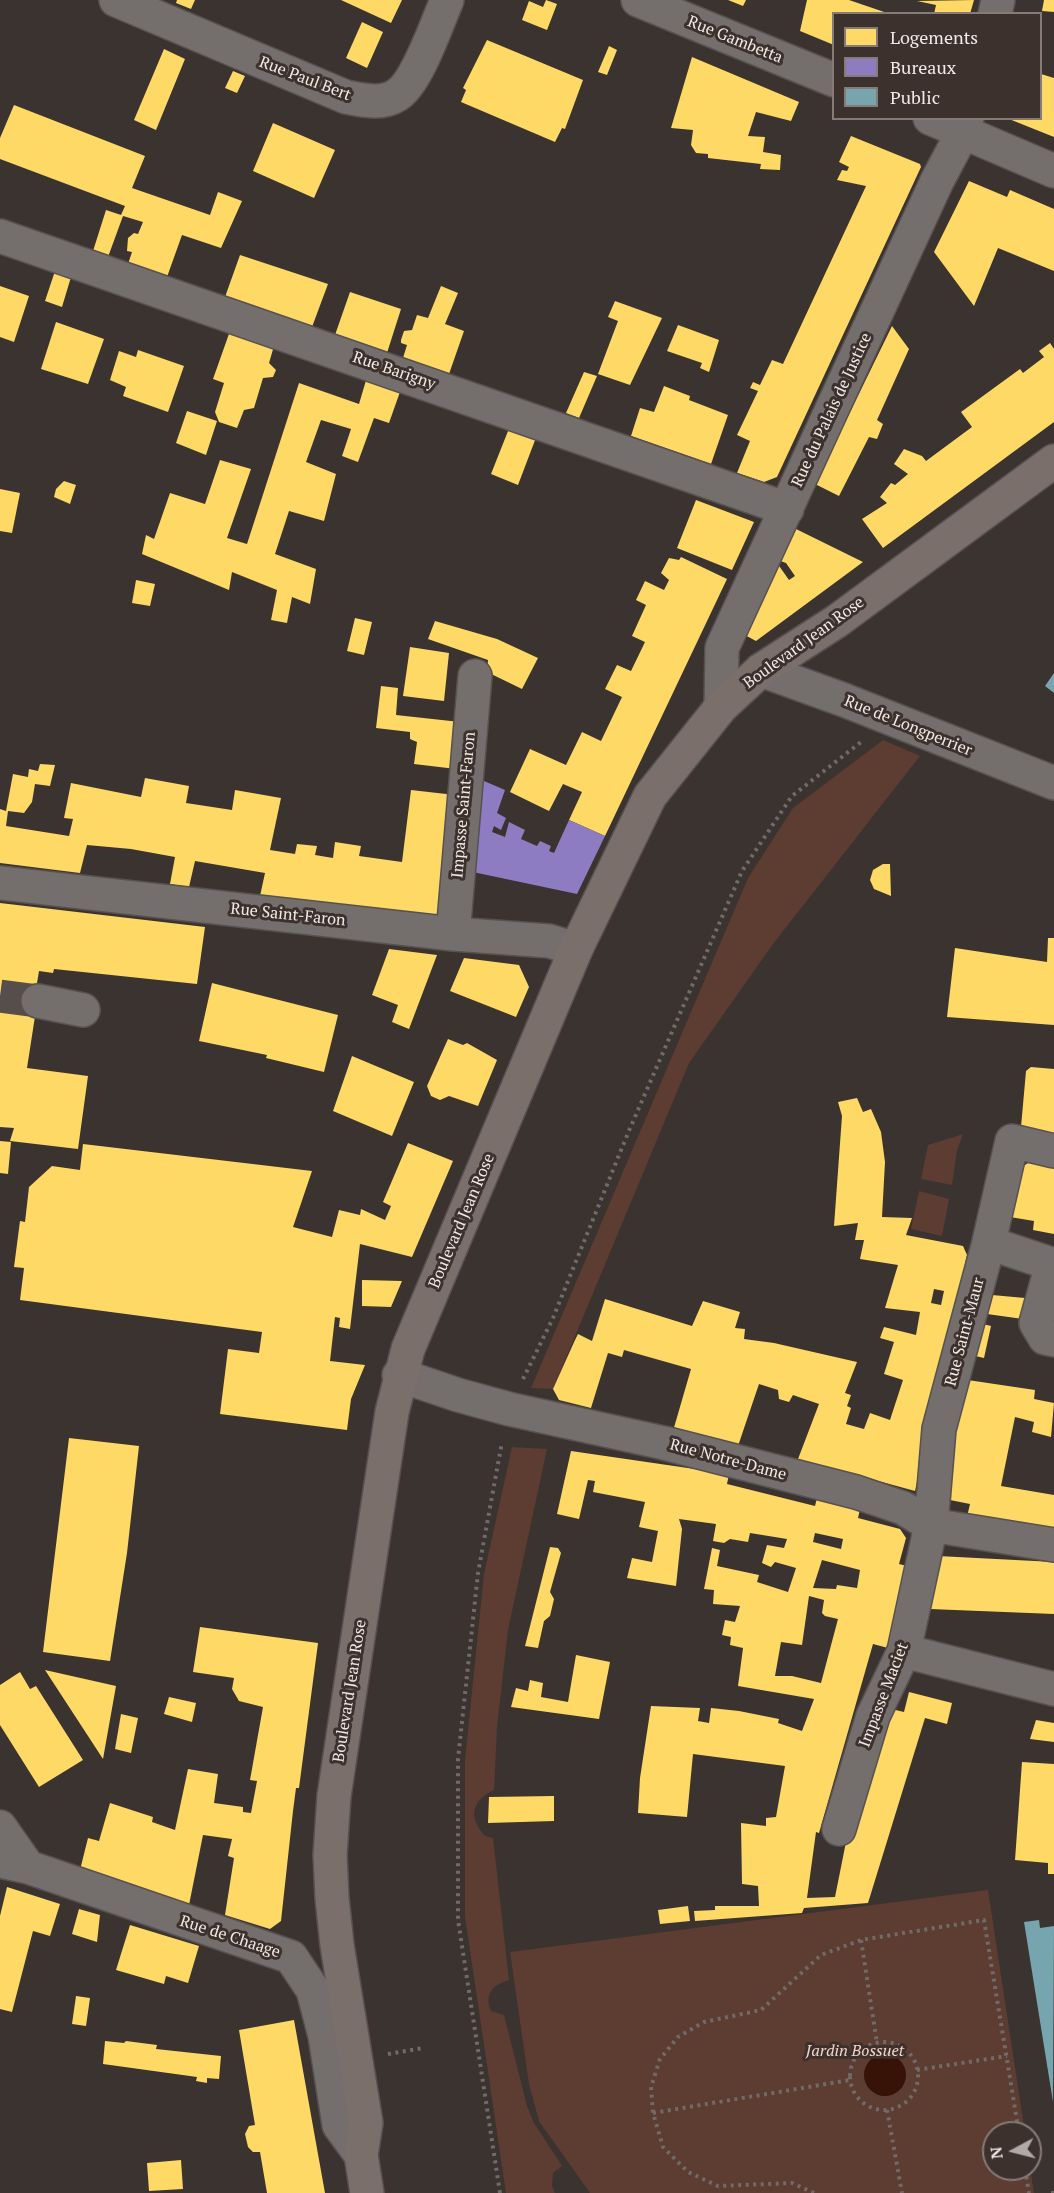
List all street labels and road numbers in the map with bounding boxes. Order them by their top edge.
street label: Rue Gambetta [685,12,785,68]
street label: Rue Paul Bert [256,53,354,105]
street label: Rue du Palais de Justice [788,330,876,490]
street label: Rue Barigny [350,348,438,394]
street label: Boulevard Jean Rose [740,593,868,693]
street label: Rue de Longperrier [841,692,975,760]
street label: Impasse Saint-Faron [448,731,480,879]
street label: Rue Saint-Faron [229,899,347,931]
street label: Boulevard Jean Rose [425,1151,499,1291]
street label: Rue Saint-Maur [941,1276,989,1388]
street label: Rue Notre-Dame [668,1435,788,1485]
street label: Boulevard Jean Rose [329,1618,371,1764]
street label: Impasse Maciet [855,1640,913,1750]
street label: Rue de Chaage [177,1912,283,1962]

